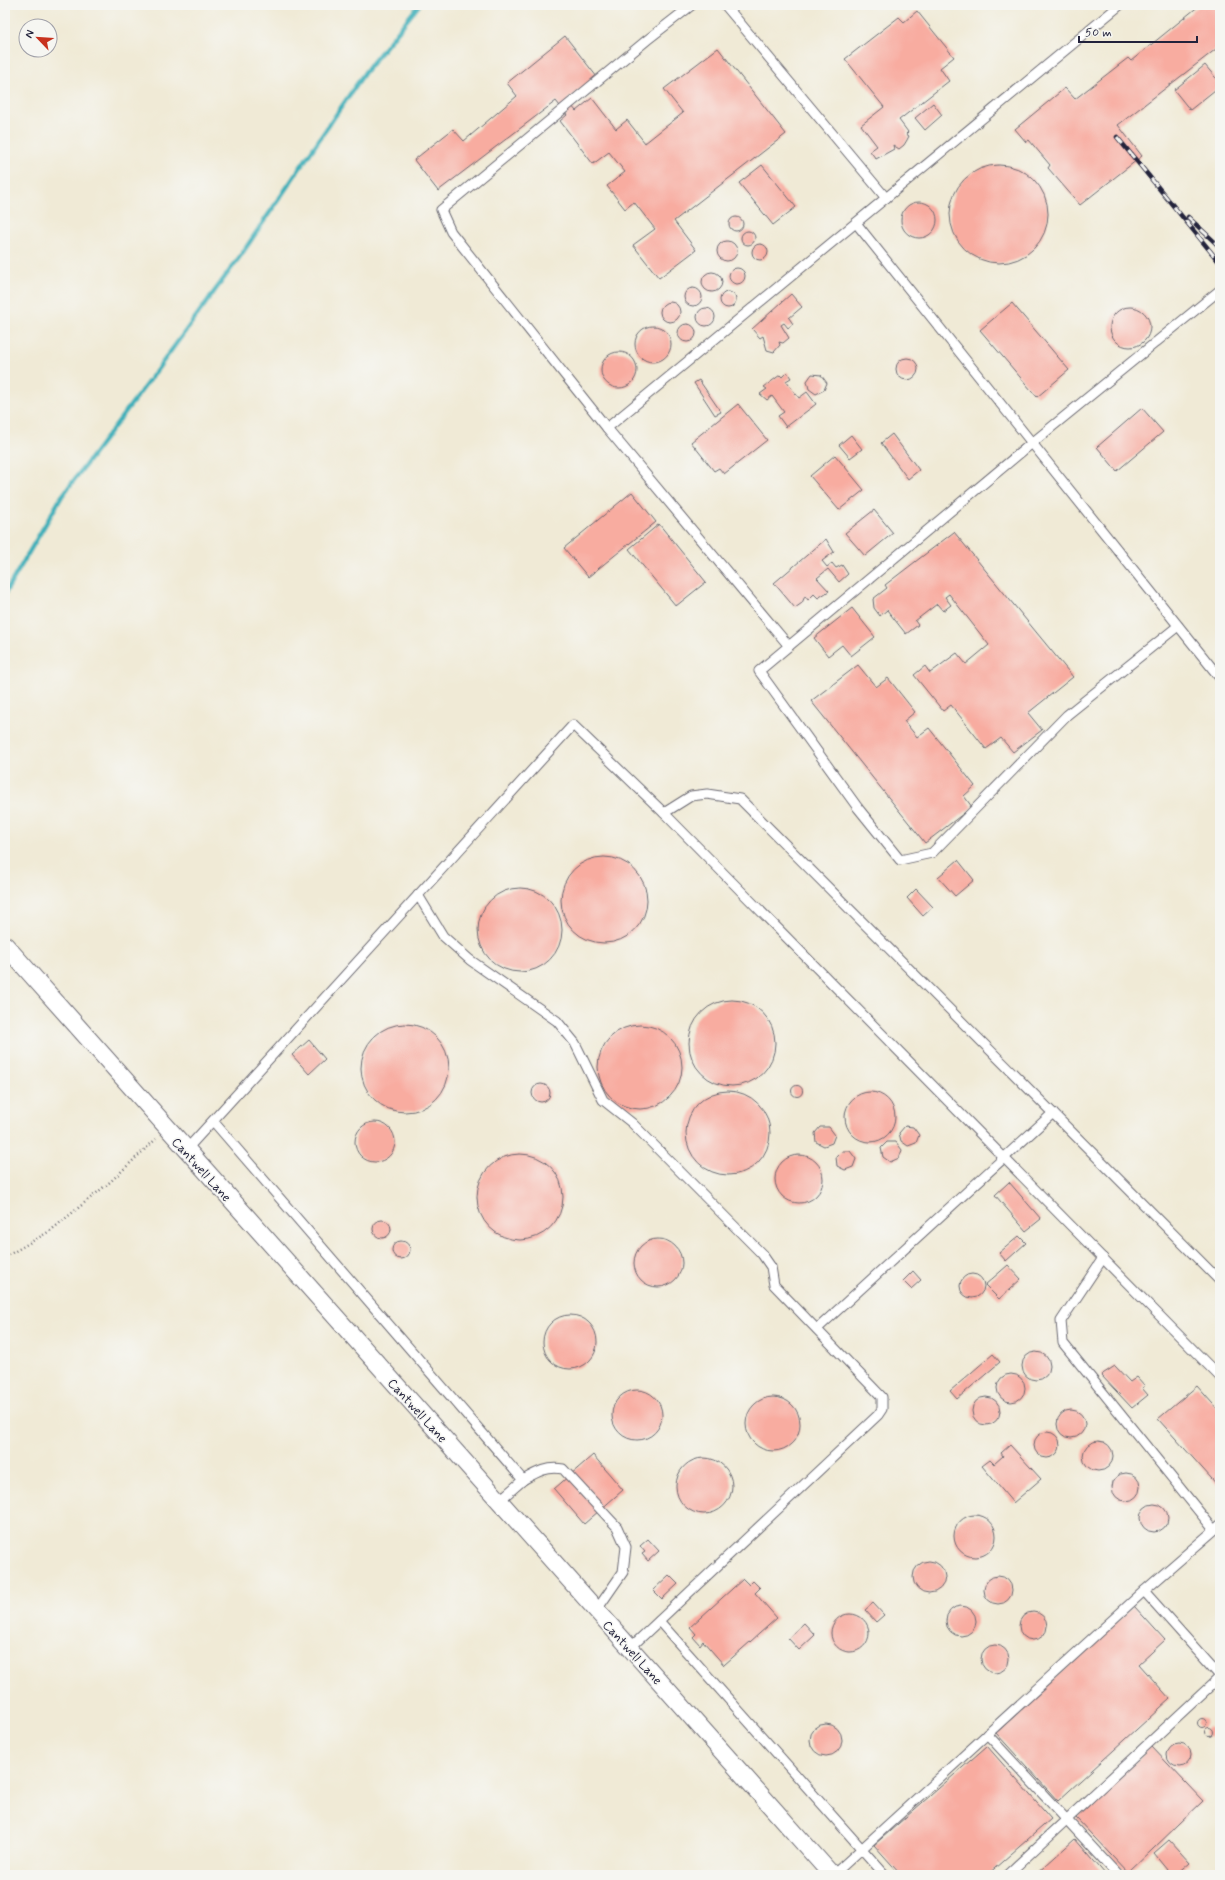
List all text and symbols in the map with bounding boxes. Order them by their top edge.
north arrow [18,18,58,58]
scale bar [1079,18,1197,44]
text: 50 m [1085,25,1112,41]
text: N [22,28,38,40]
street label: Cantwell Lane [167,1134,234,1206]
street label: Cantwell Lane [383,1375,450,1447]
street label: Cantwell Lane [598,1617,665,1689]

